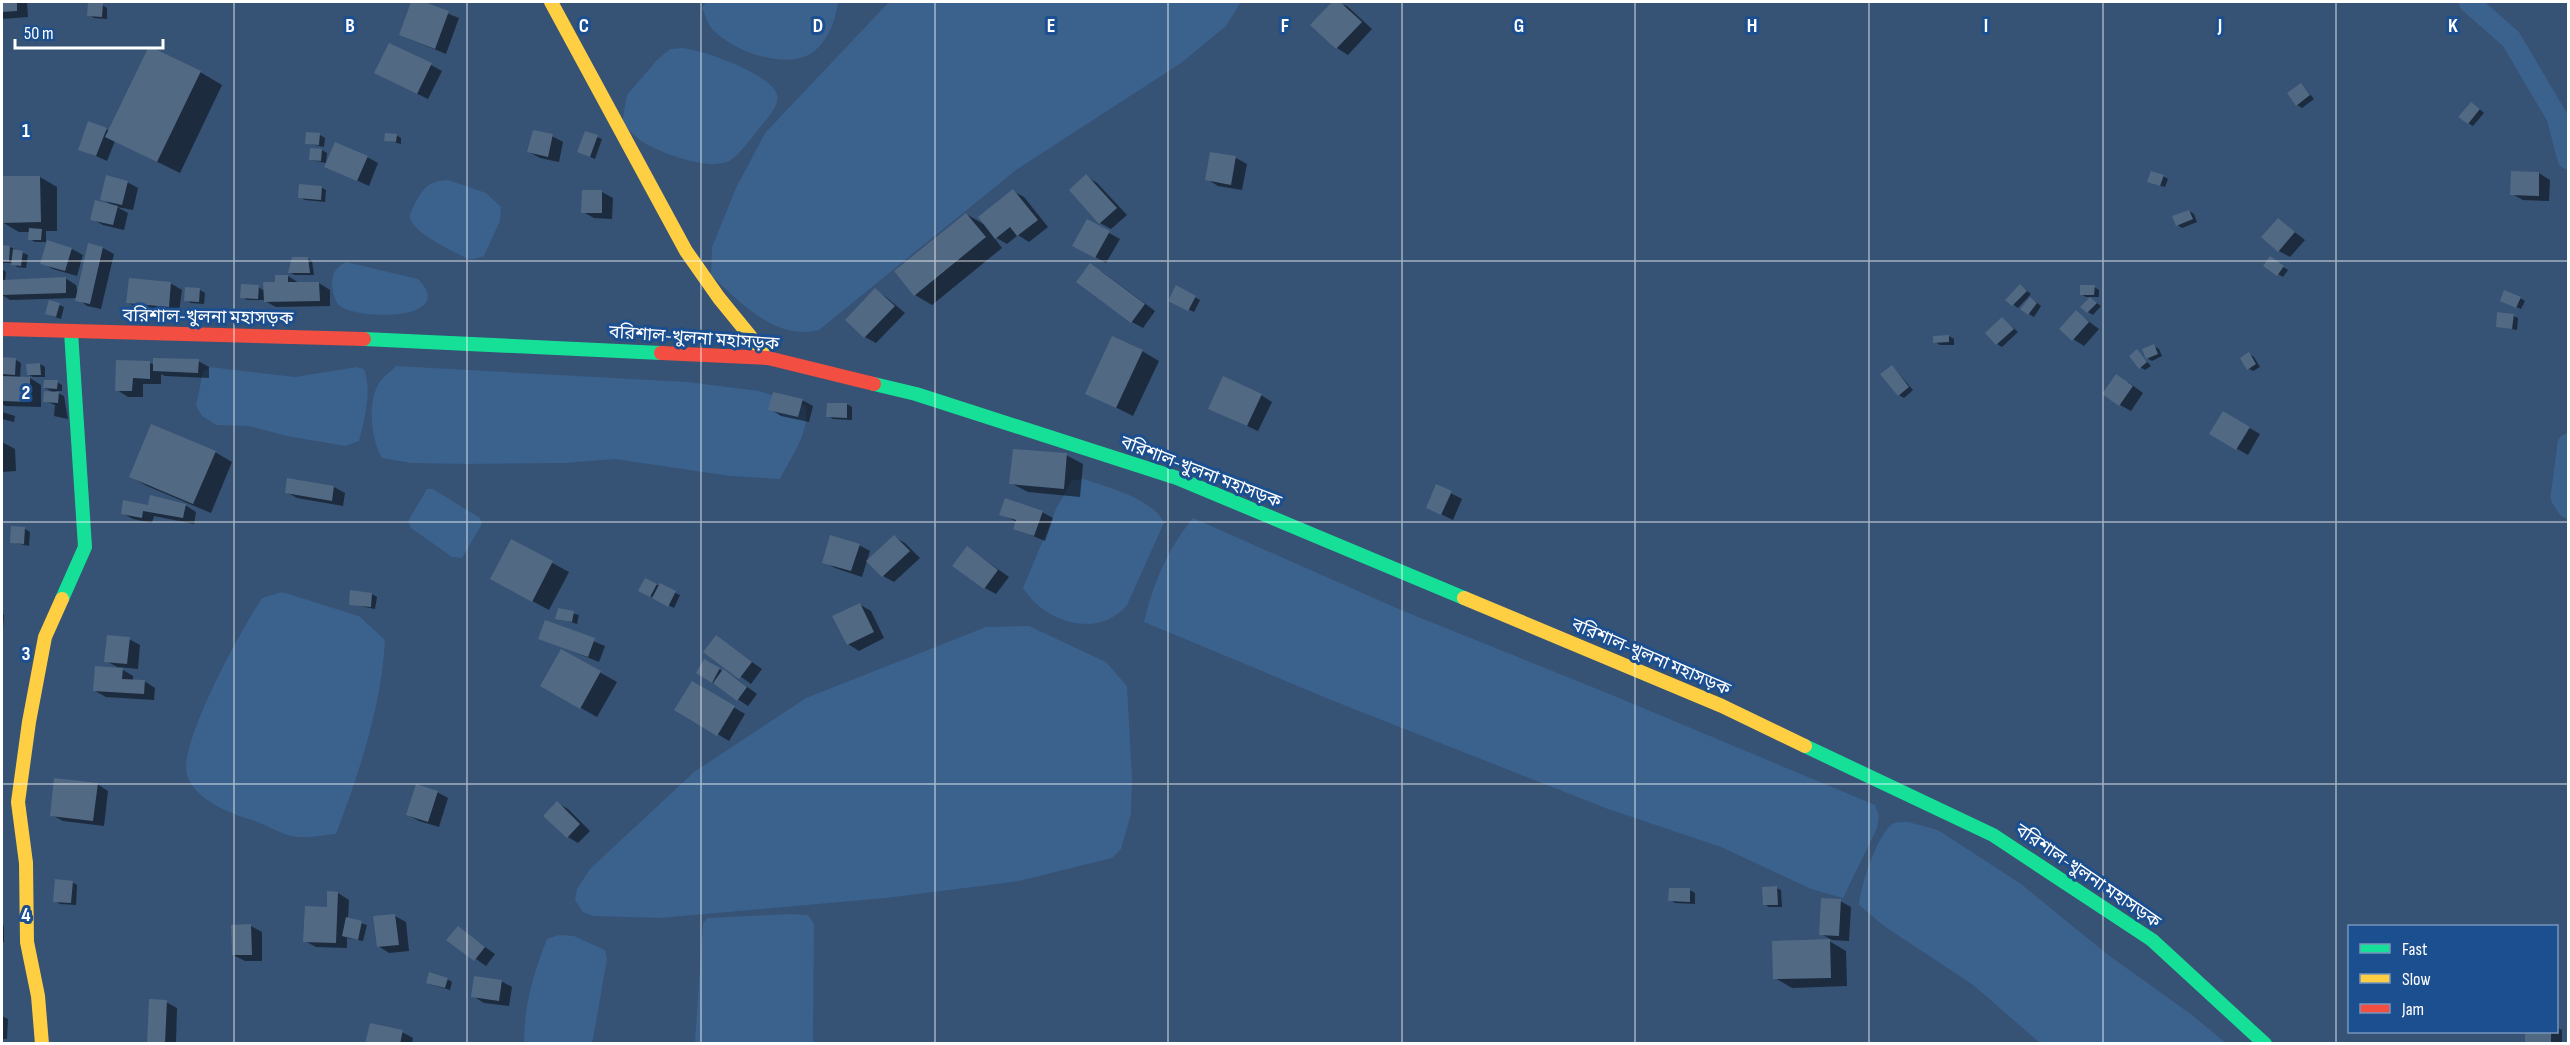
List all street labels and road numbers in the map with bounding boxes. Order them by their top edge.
street label: বরিশাল-খুলনা মহাসড়ক [122,305,294,329]
street label: বরিশাল-খুলনা মহাসড়ক [607,322,780,354]
street label: বরিশাল-খুলনা মহাসড়ক [1117,431,1285,513]
street label: বরিশাল-খুলনা মহাসড়ক [1567,614,1734,700]
street label: বরিশাল-খুলনা মহাসড়ক [2011,819,2165,933]

